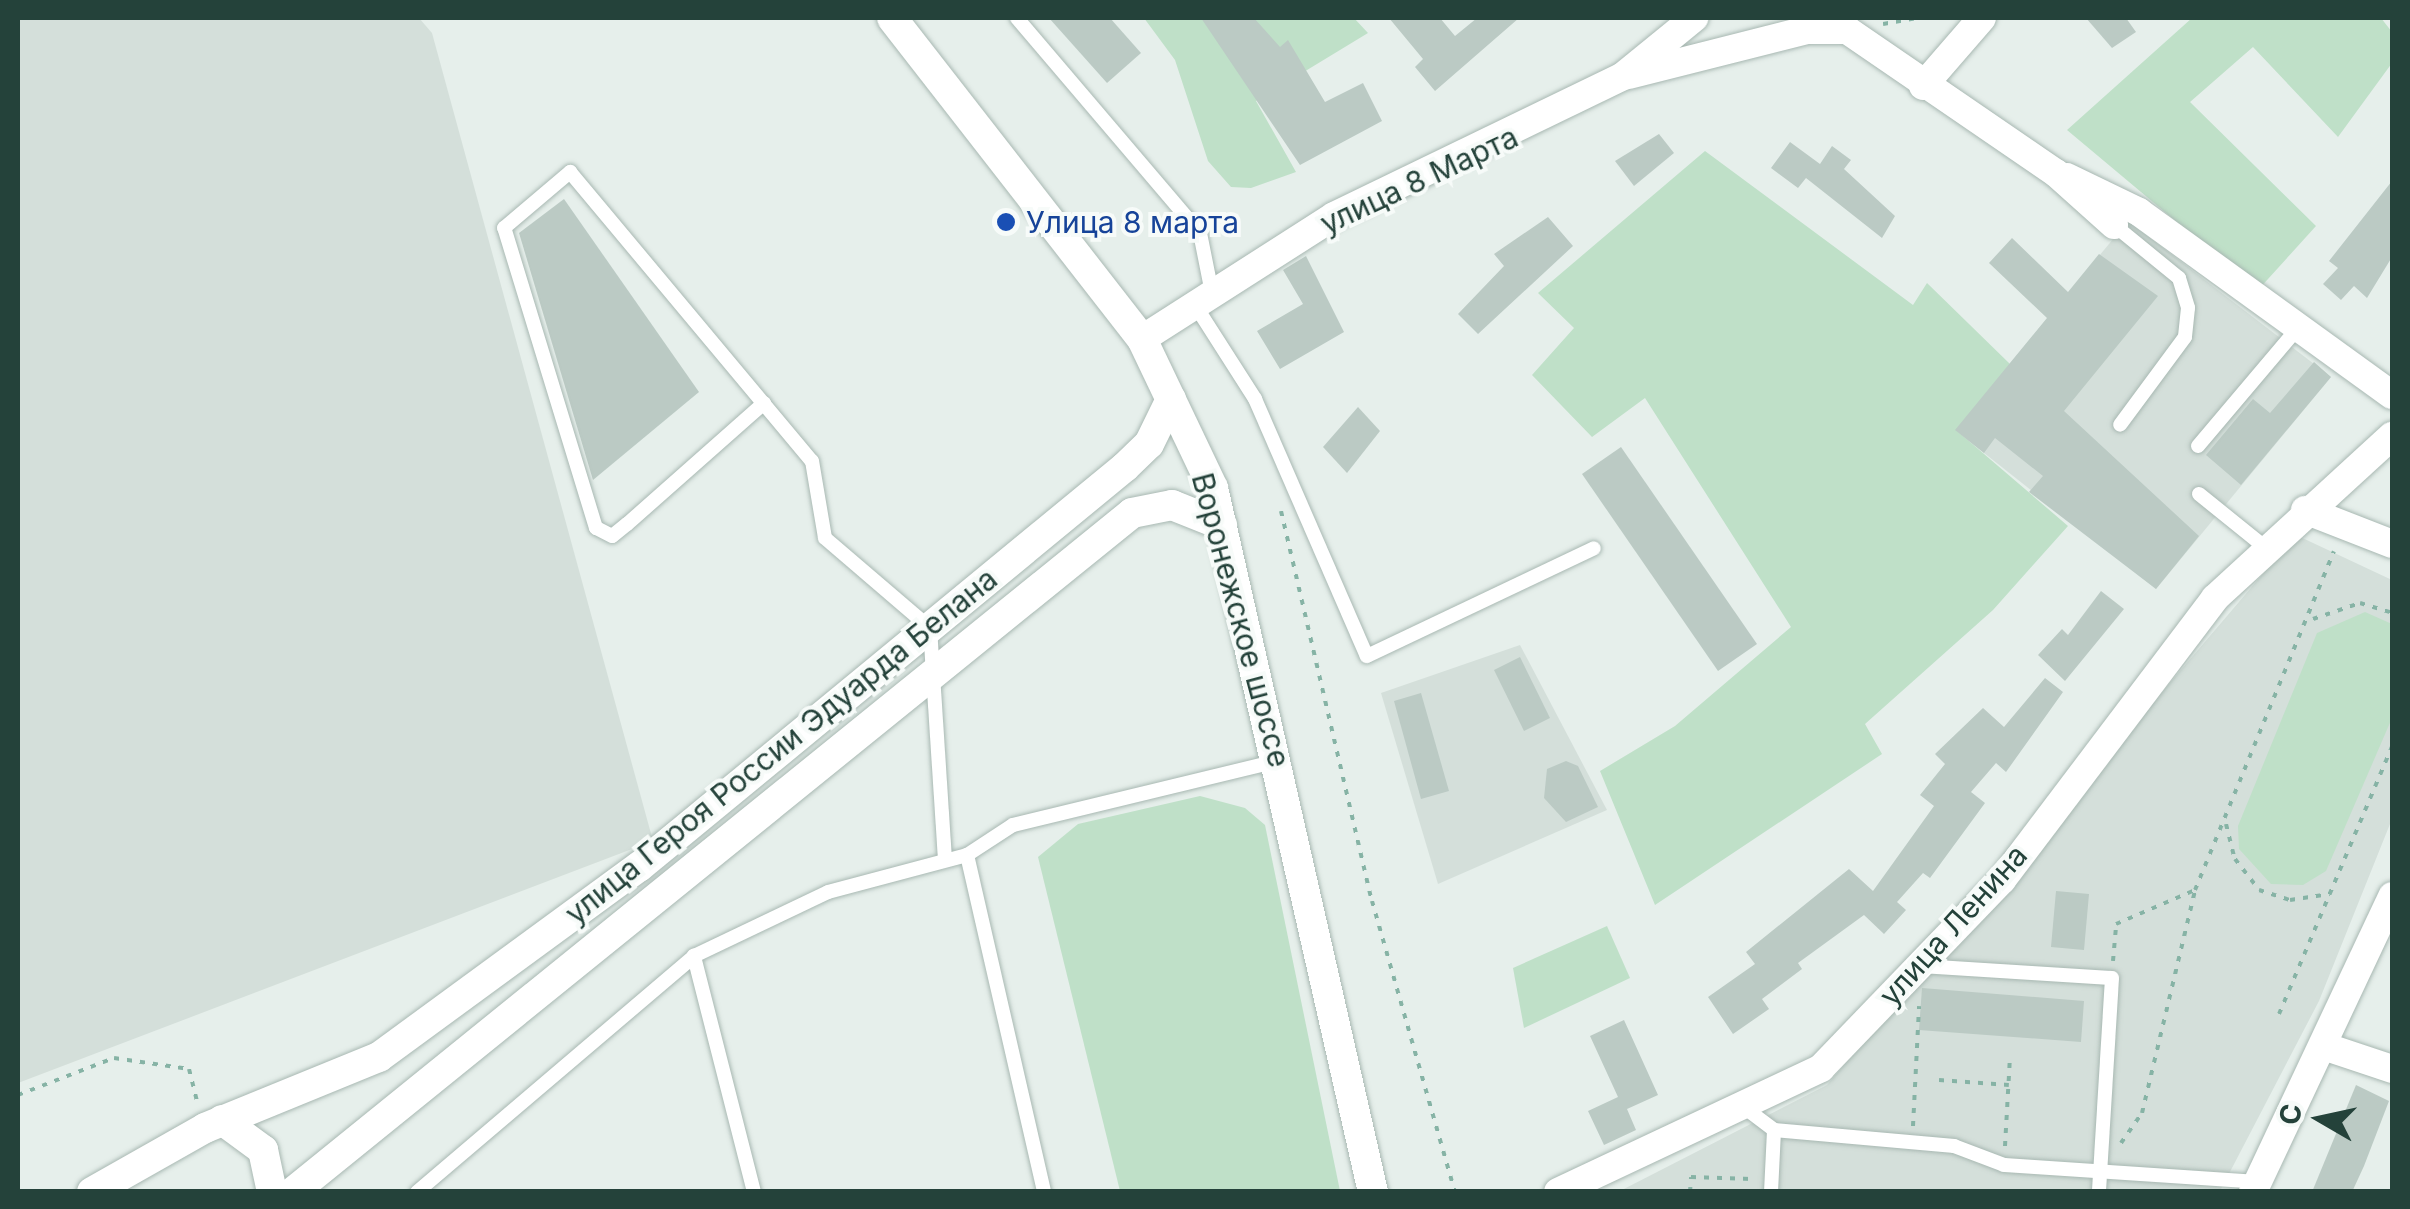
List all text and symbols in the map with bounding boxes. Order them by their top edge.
street label: улица 8 Марта [1314,119,1524,241]
place label: Улица 8 марта [1026,204,1239,240]
marker: Улица 8 марта [995,211,1017,233]
street label: Воронежское шоссе [1184,469,1298,771]
street label: улица Героя России Эдуарда Белана [558,560,1004,932]
street label: улица Ленина [1871,837,2035,1013]
north arrow [2270,1069,2370,1169]
text: С [2272,1101,2309,1127]

